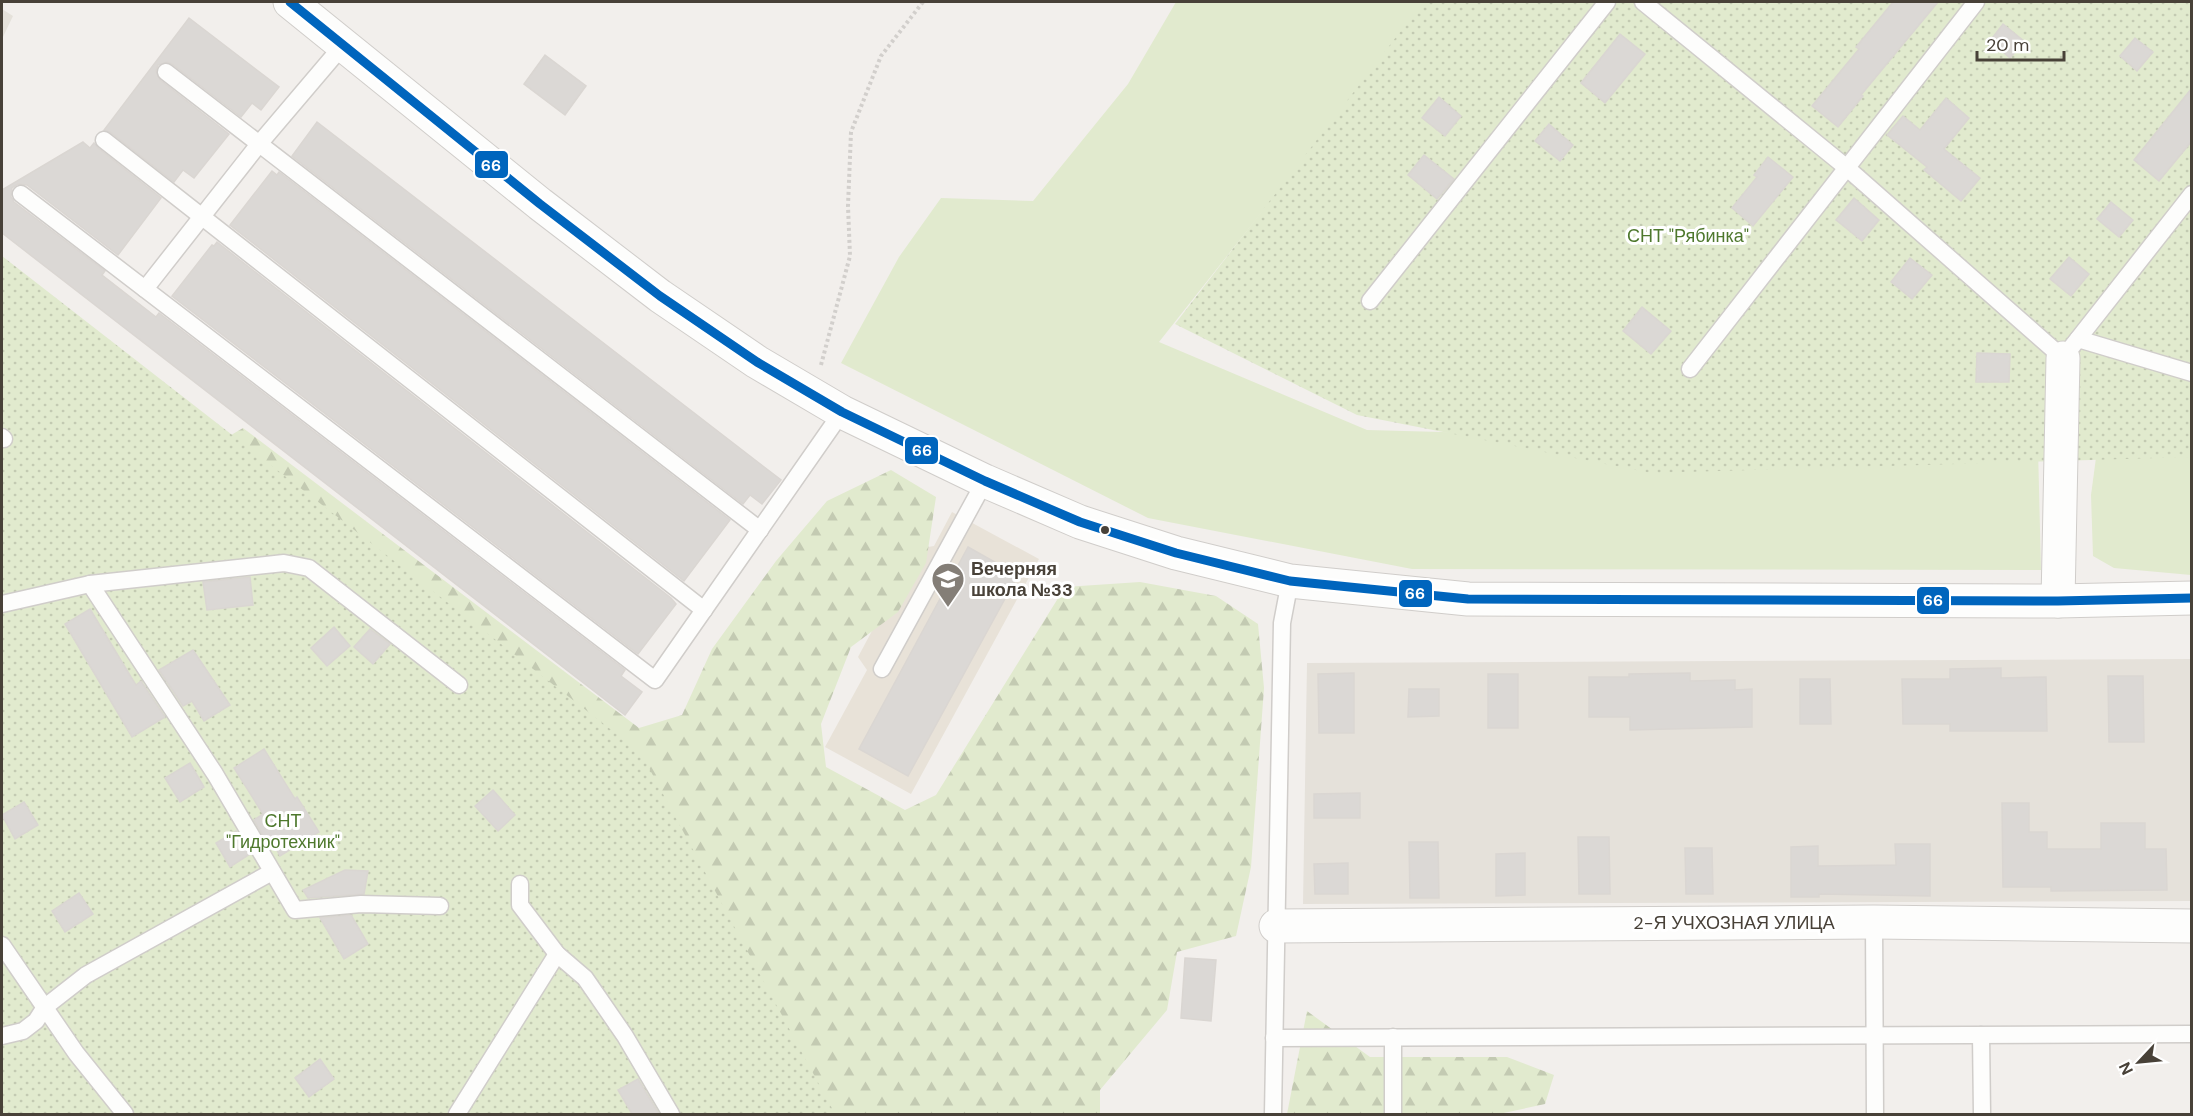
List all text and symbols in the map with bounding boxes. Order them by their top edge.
scale bar [1977,24,2064,62]
text: 20 m [1986,33,2029,57]
line badge: 66 [474,150,509,179]
text: 66 [481,155,501,176]
park label: СНТ "Рябинка" [1627,224,1749,248]
line badge: 66 [904,436,939,465]
text: 66 [912,440,932,461]
unlabelled marker [1099,524,1111,536]
place label: Вечерняя школа №33 [971,557,1073,602]
school or university icon: Вечерняя школа №33 [930,561,966,608]
line badge: 66 [1398,579,1433,608]
text: 66 [1405,583,1425,604]
line badge: 66 [1916,586,1950,615]
text: 66 [1923,590,1943,611]
park label: СНТ "Гидротехник" [226,809,340,854]
street label: 2-Я УЧХОЗНАЯ УЛИЦА [1633,911,1835,935]
north arrow [2109,1032,2169,1092]
text: N [2114,1059,2138,1078]

